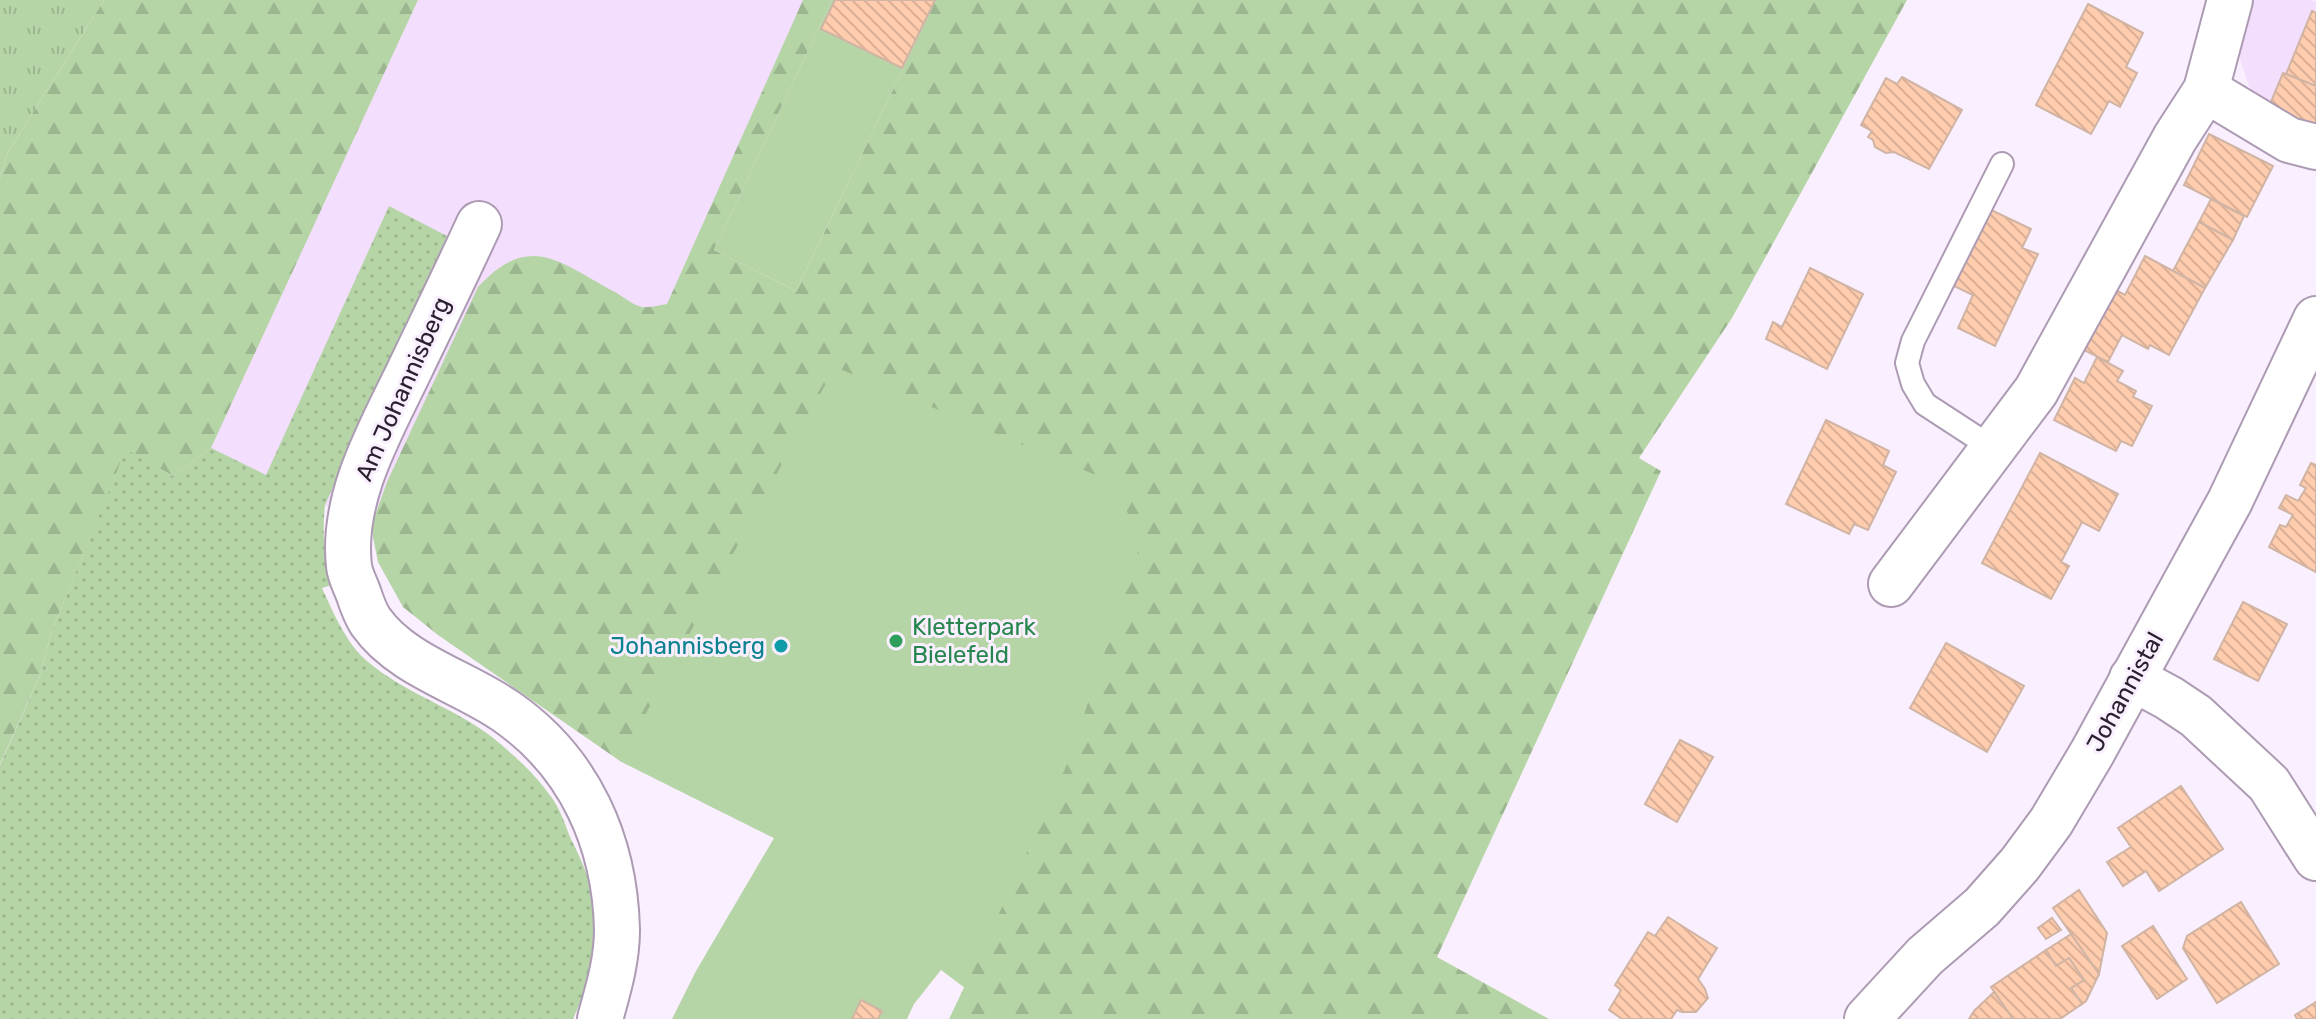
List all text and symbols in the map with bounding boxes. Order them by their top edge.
street label: Am Johannisberg [350,293,456,485]
place label: Kletterpark Bielefeld [912,613,1037,669]
street label: Johannistal [2081,627,2169,757]
place label: Johannisberg [610,632,765,660]
marker: Kletterpark Bielefeld [887,632,905,650]
marker: Johannisberg [772,637,790,655]

